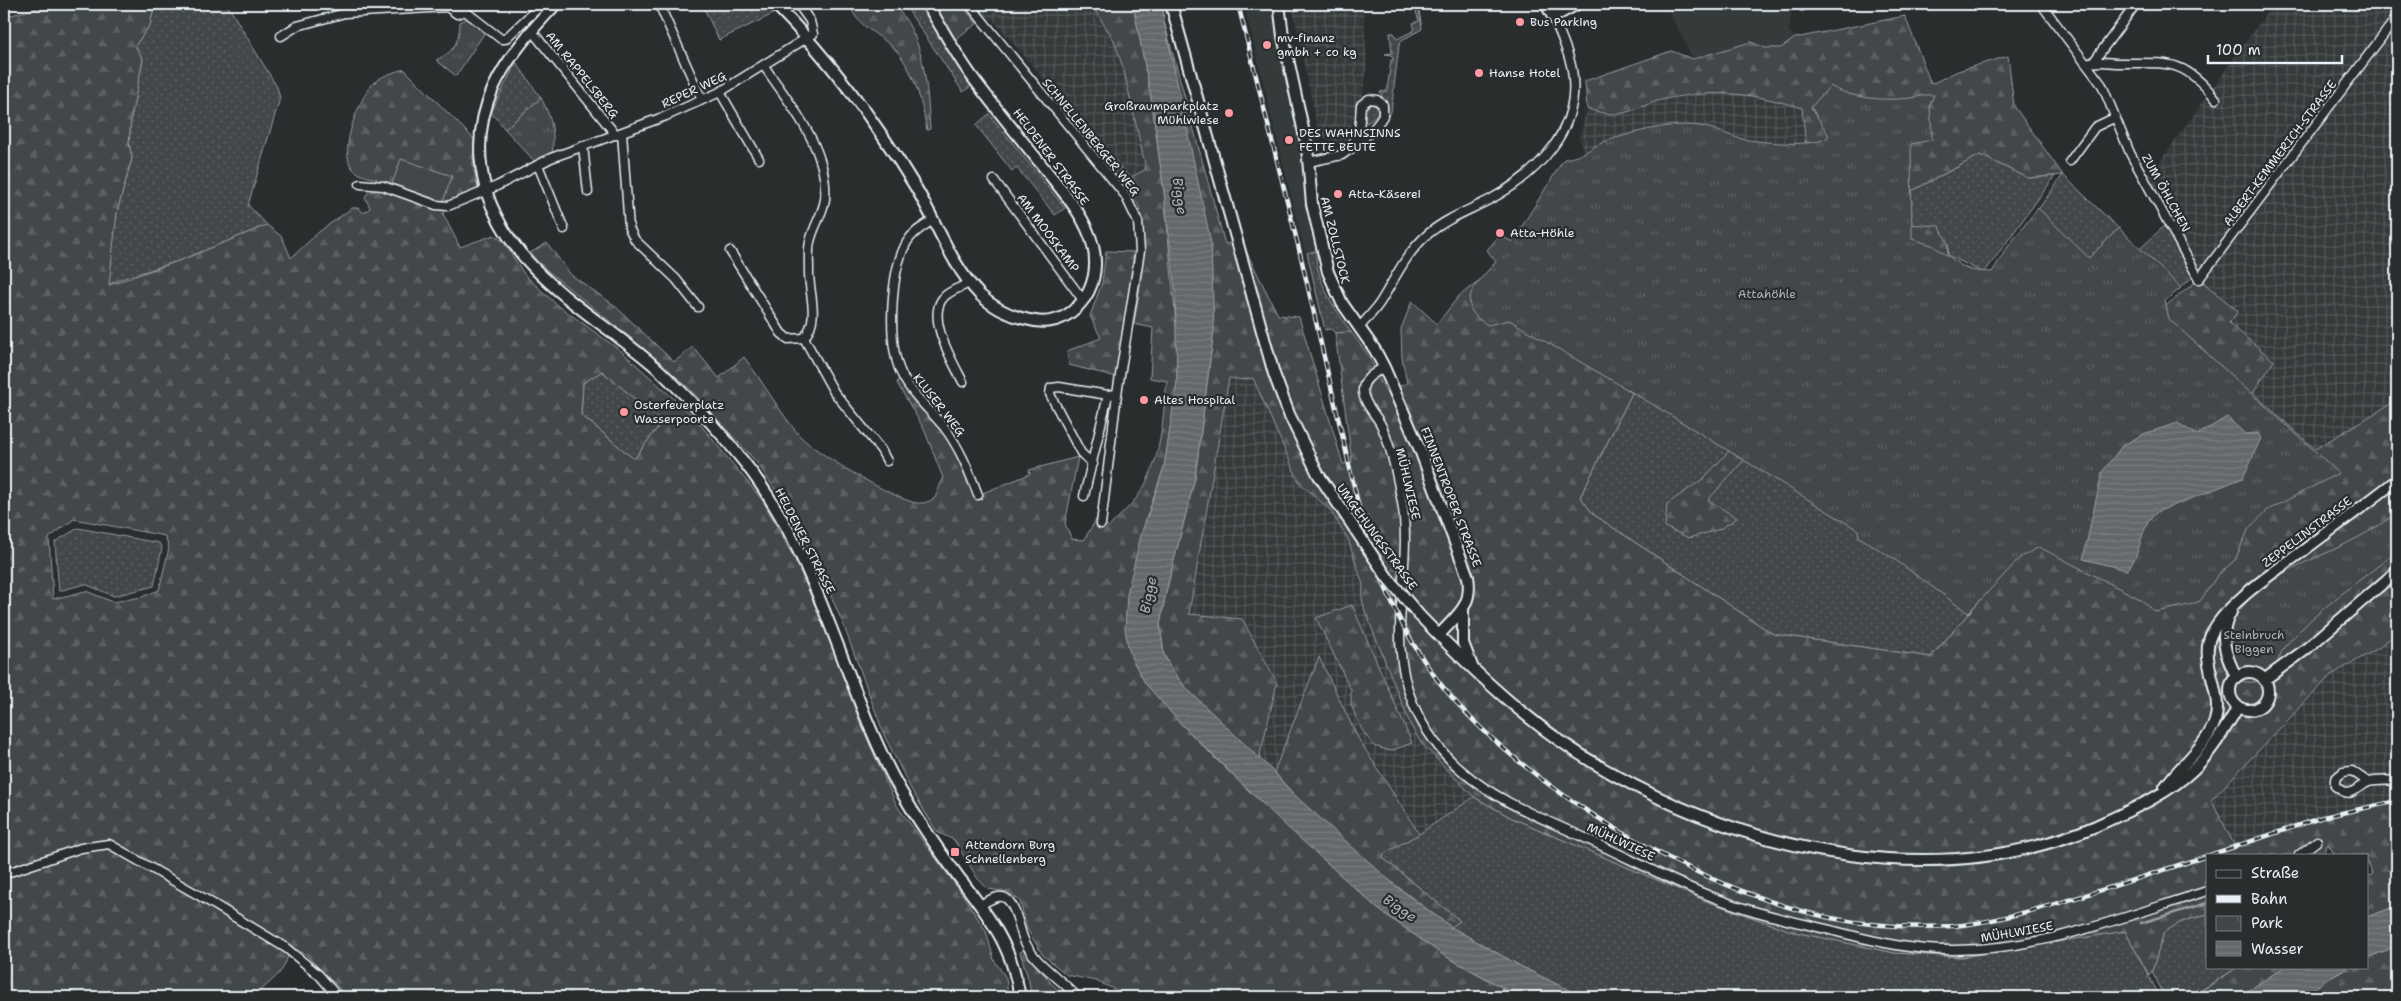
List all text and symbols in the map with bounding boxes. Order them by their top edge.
place label: Bus Parking [1530,14,1597,30]
marker: Bus Parking [1514,16,1526,28]
street label: AM RAPPELSBERG [542,28,622,122]
place label: mv-finanz gmbh + co kg [1277,30,1357,60]
scale bar [2208,32,2342,64]
marker: mv-finanz gmbh + co kg [1261,39,1273,51]
text: 100 m [2216,40,2261,60]
place label: Hanse Hotel [1489,65,1560,81]
marker: Hanse Hotel [1473,67,1485,79]
street label: REPER WEG [659,68,729,112]
street label: SCHNELLENBERGER WEG [1039,75,1143,199]
street label: ALBERT-KEMMERICH-STRASSE [2220,77,2340,229]
place label: Großraumparkplatz Mühlwiese [1104,98,1219,128]
street label: HELDENER STRASSE [1009,105,1093,209]
marker: Großraumparkplatz Mühlwiese [1223,107,1235,119]
place label: DES WAHNSINNS FETTE BEUTE [1299,125,1401,155]
marker: DES WAHNSINNS FETTE BEUTE [1283,134,1295,146]
street label: ZUM ÖHLCHEN [2138,151,2194,235]
water label: Bigge [1169,176,1192,216]
place label: Atta-Käserei [1348,186,1421,202]
marker: Atta-Käserei [1332,188,1344,200]
street label: AM MOOSKAMP [1013,191,1083,275]
street label: AM ZOLLSTOCK [1316,195,1354,286]
place label: Atta-Höhle [1510,225,1575,241]
marker: Atta-Höhle [1494,227,1506,239]
park label: Attahöhle [1738,286,1796,302]
street label: KLUSER WEG [909,370,969,440]
place label: Altes Hospital [1154,392,1236,408]
marker: Altes Hospital [1138,394,1150,406]
place label: Osterfeuerplatz Wasserpoorte [634,397,724,427]
marker: Osterfeuerplatz Wasserpoorte [618,406,630,418]
street label: FINNENTROPER STRASSE [1417,425,1485,569]
street label: MÜHLWIESE [1392,446,1424,522]
street label: UMGEHUNGSSTRASSE [1333,481,1421,593]
street label: HELDENER STRASSE [771,485,839,597]
street label: ZEPPELINSTRASSE [2259,493,2355,571]
water label: Bigge [1136,575,1160,615]
park label: Steinbruch Biggen [2223,627,2285,657]
street label: MÜHLWIESE [1584,819,1658,865]
place label: Attendorn Burg Schnellenberg [965,837,1055,867]
marker: Attendorn Burg Schnellenberg [949,846,961,858]
legend [2206,854,2368,968]
text: Straße [2251,863,2299,883]
text: Bahn [2251,889,2287,909]
water label: Bigge [1380,890,1420,926]
text: Park [2251,913,2283,933]
street label: MÜHLWIESE [1979,918,2055,946]
text: Wasser [2251,939,2304,959]

